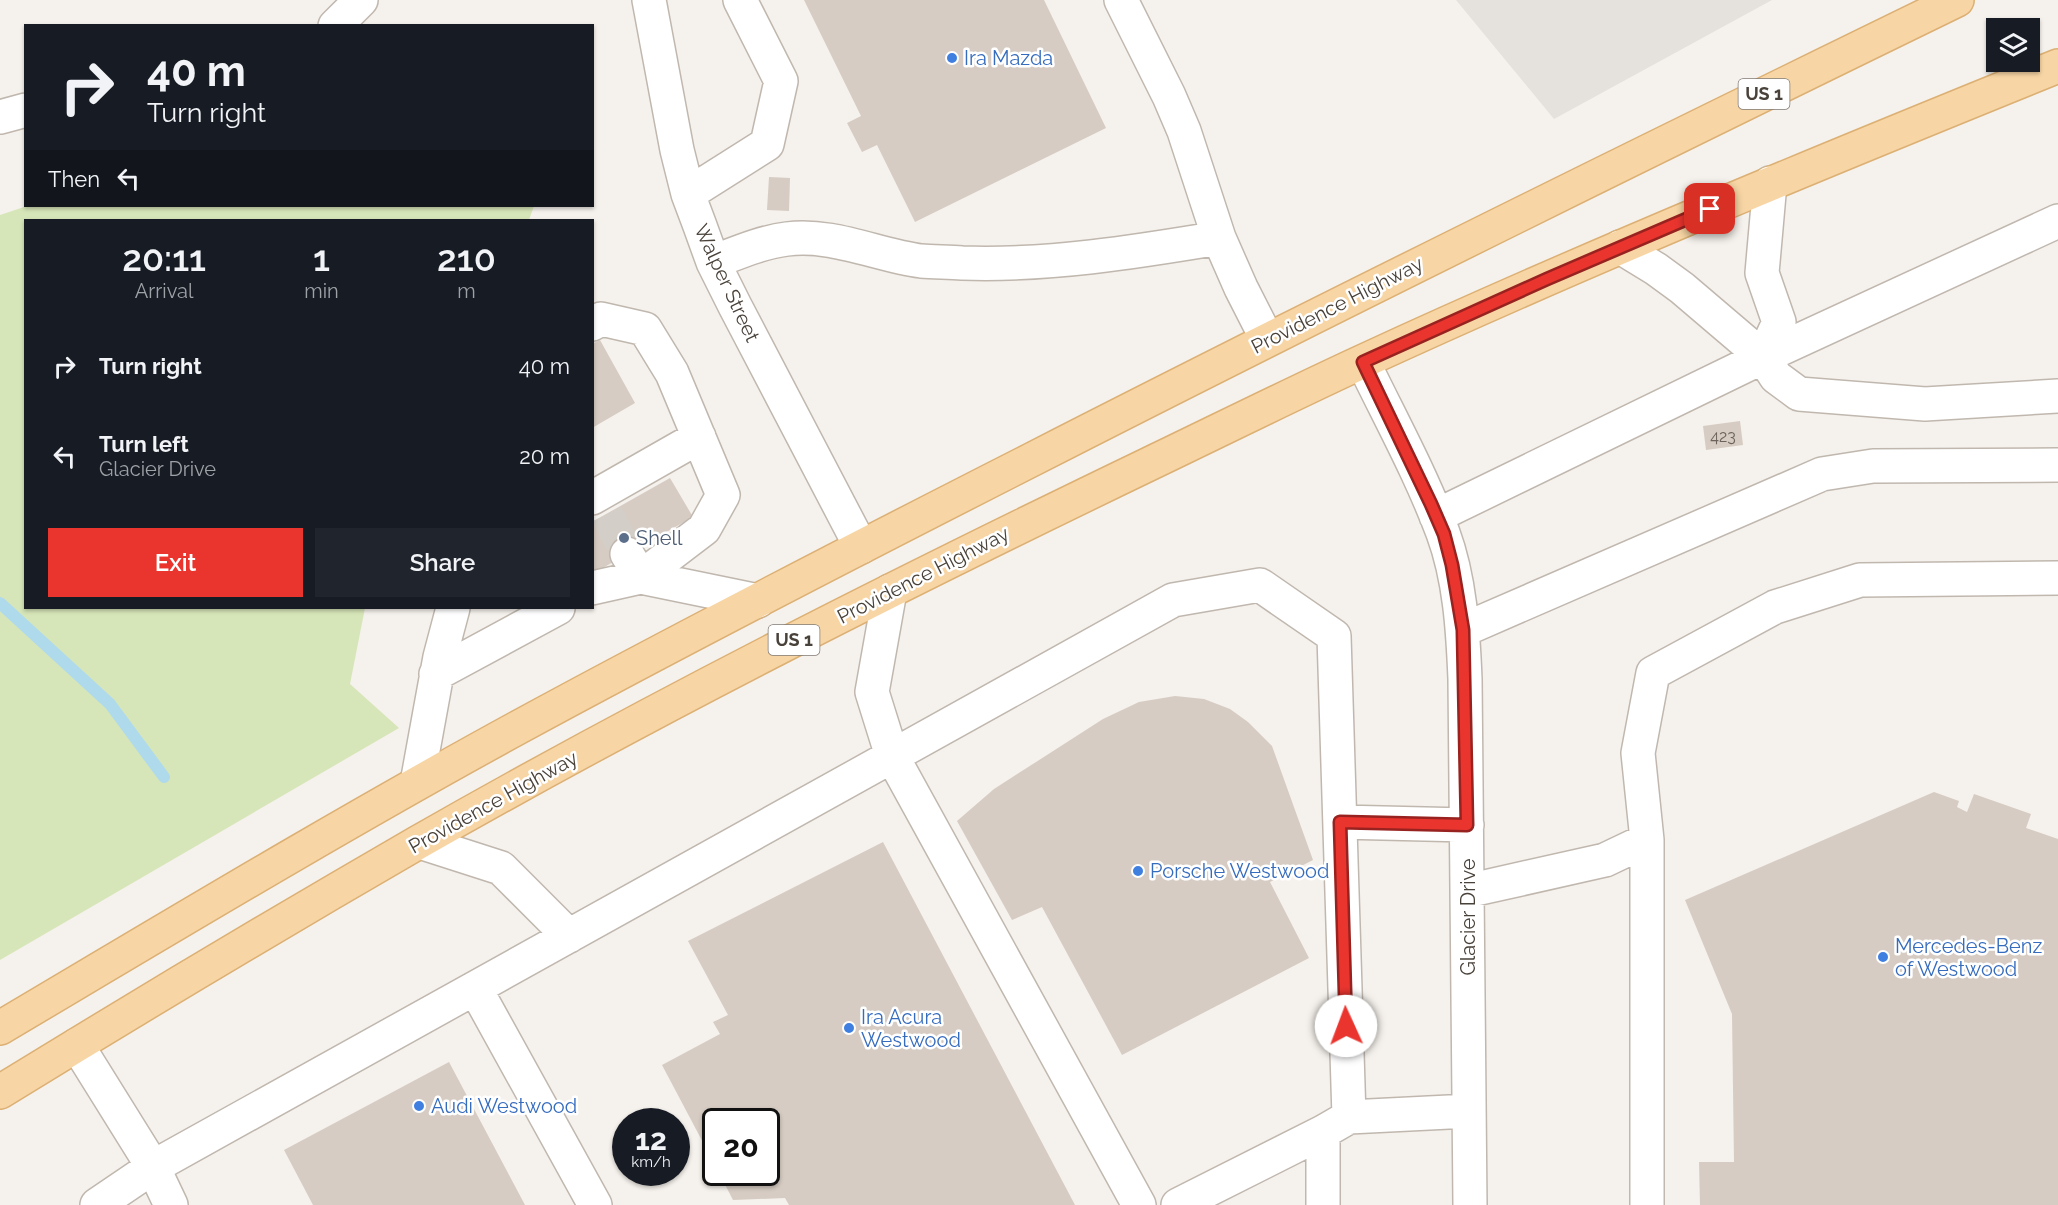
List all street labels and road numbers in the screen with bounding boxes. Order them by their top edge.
road number: US 1 [1738,79,1790,109]
street label: Walper Street [689,220,765,346]
street label: Providence Highway [1247,251,1427,359]
street label: Providence Highway [833,521,1013,629]
road number: US 1 [768,625,820,655]
street label: Providence Highway [404,745,582,858]
street label: Glacier Drive [1456,858,1480,976]

